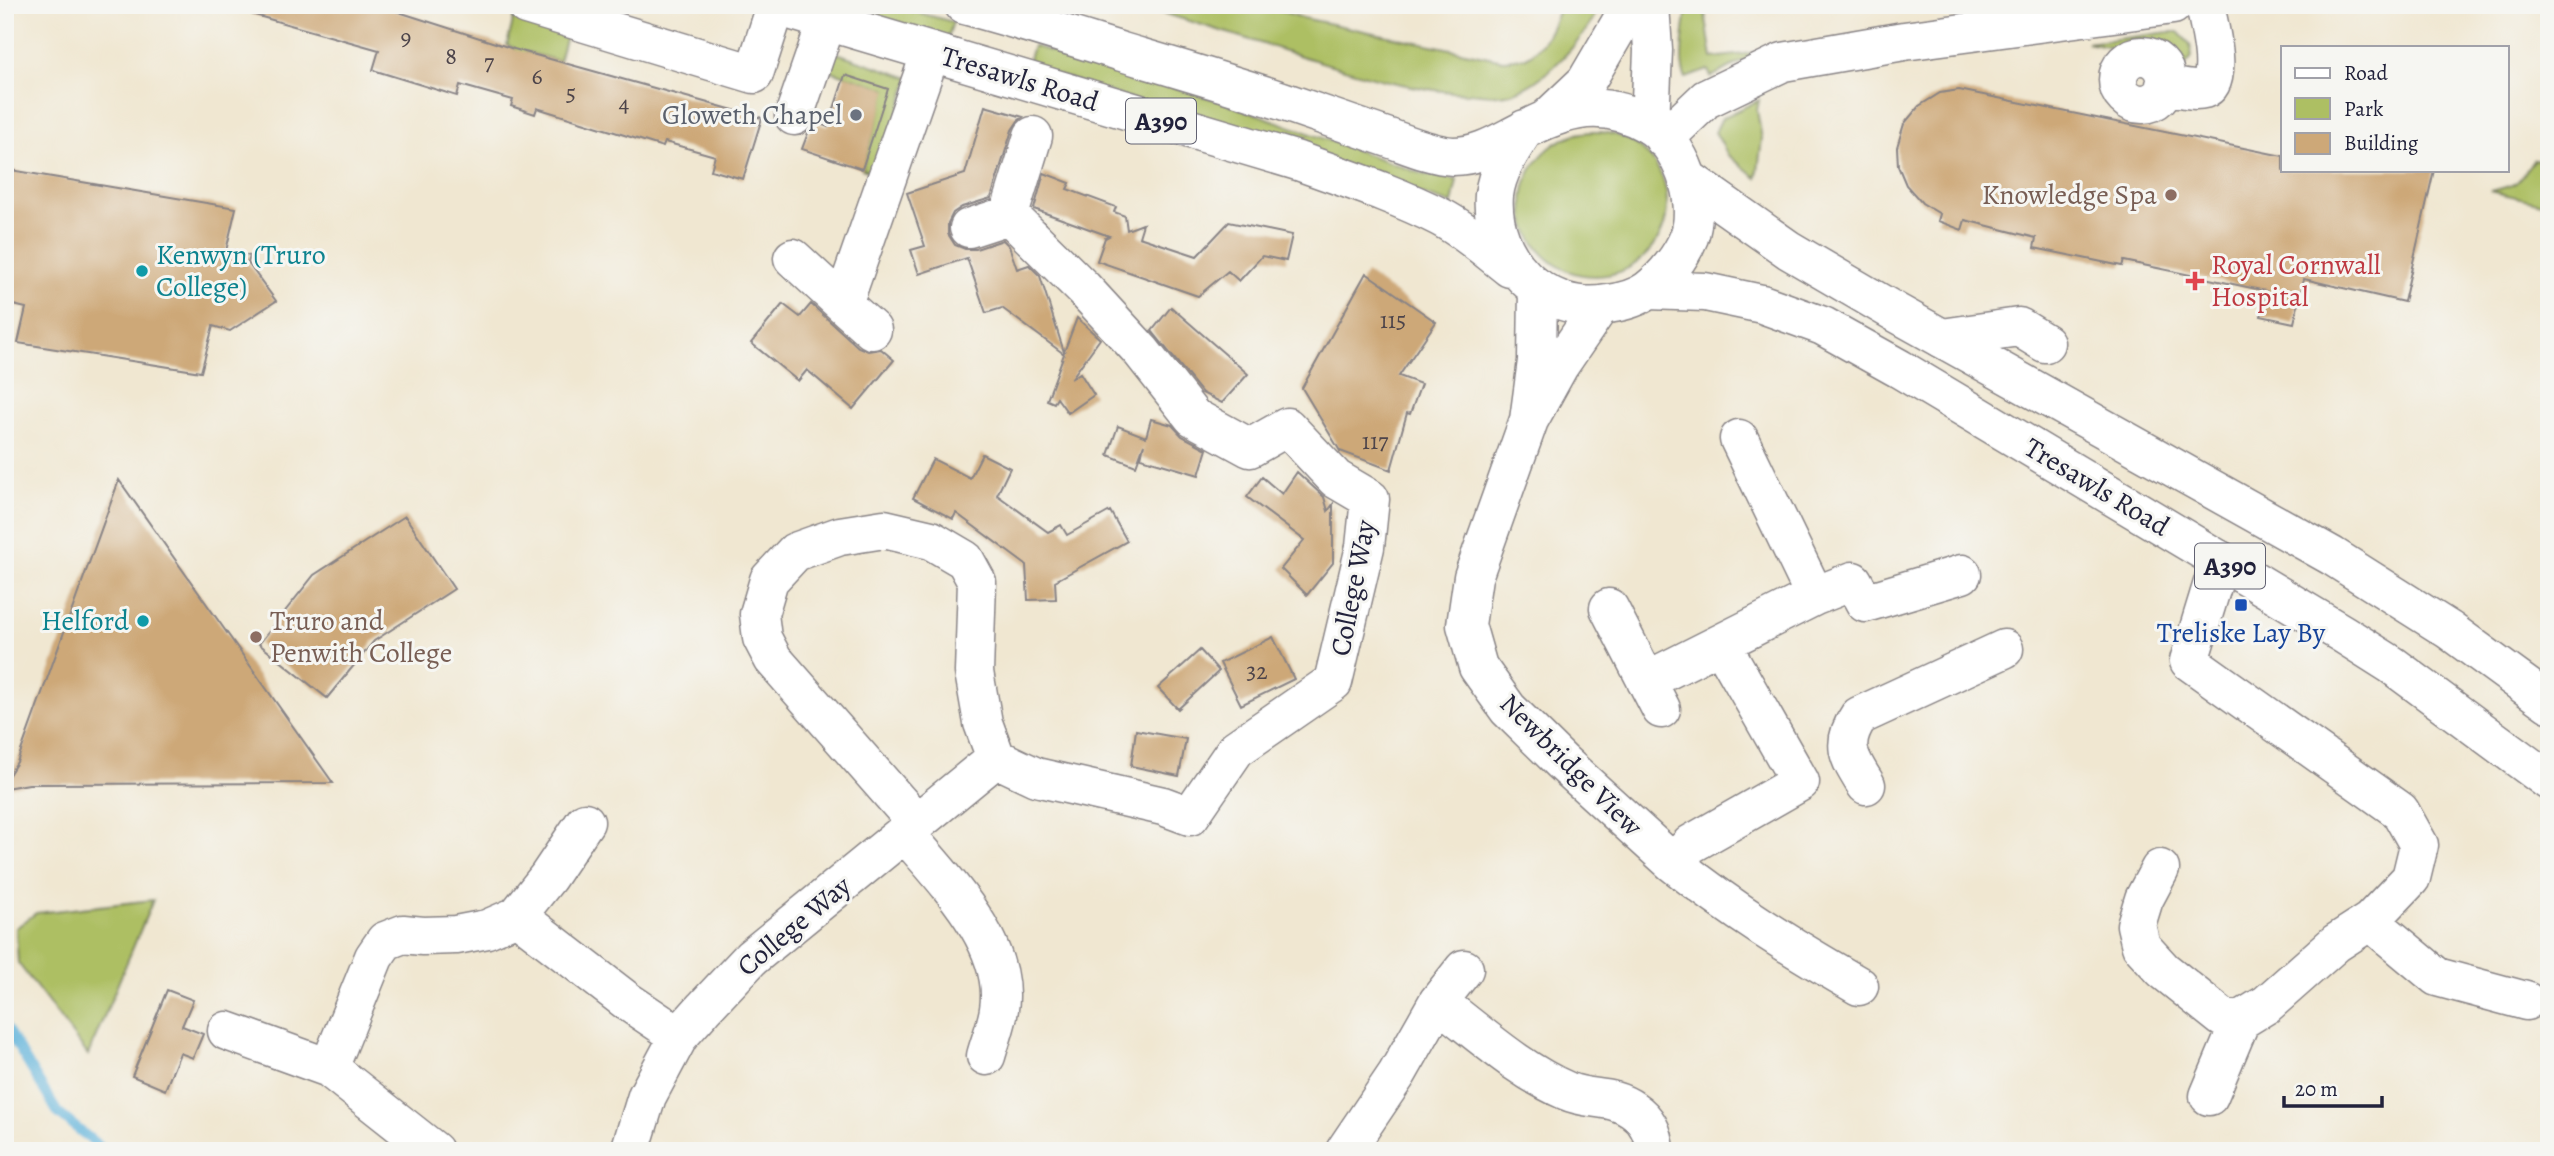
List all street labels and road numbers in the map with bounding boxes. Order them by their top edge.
street label: Tresawls Road [937,37,1104,121]
road number: A390 [1126,98,1196,144]
street label: Tresawls Road [2017,429,2177,546]
street label: College Way [1321,516,1385,659]
road number: A390 [2195,544,2265,588]
street label: Newbridge View [1491,685,1651,845]
street label: College Way [729,867,859,985]

